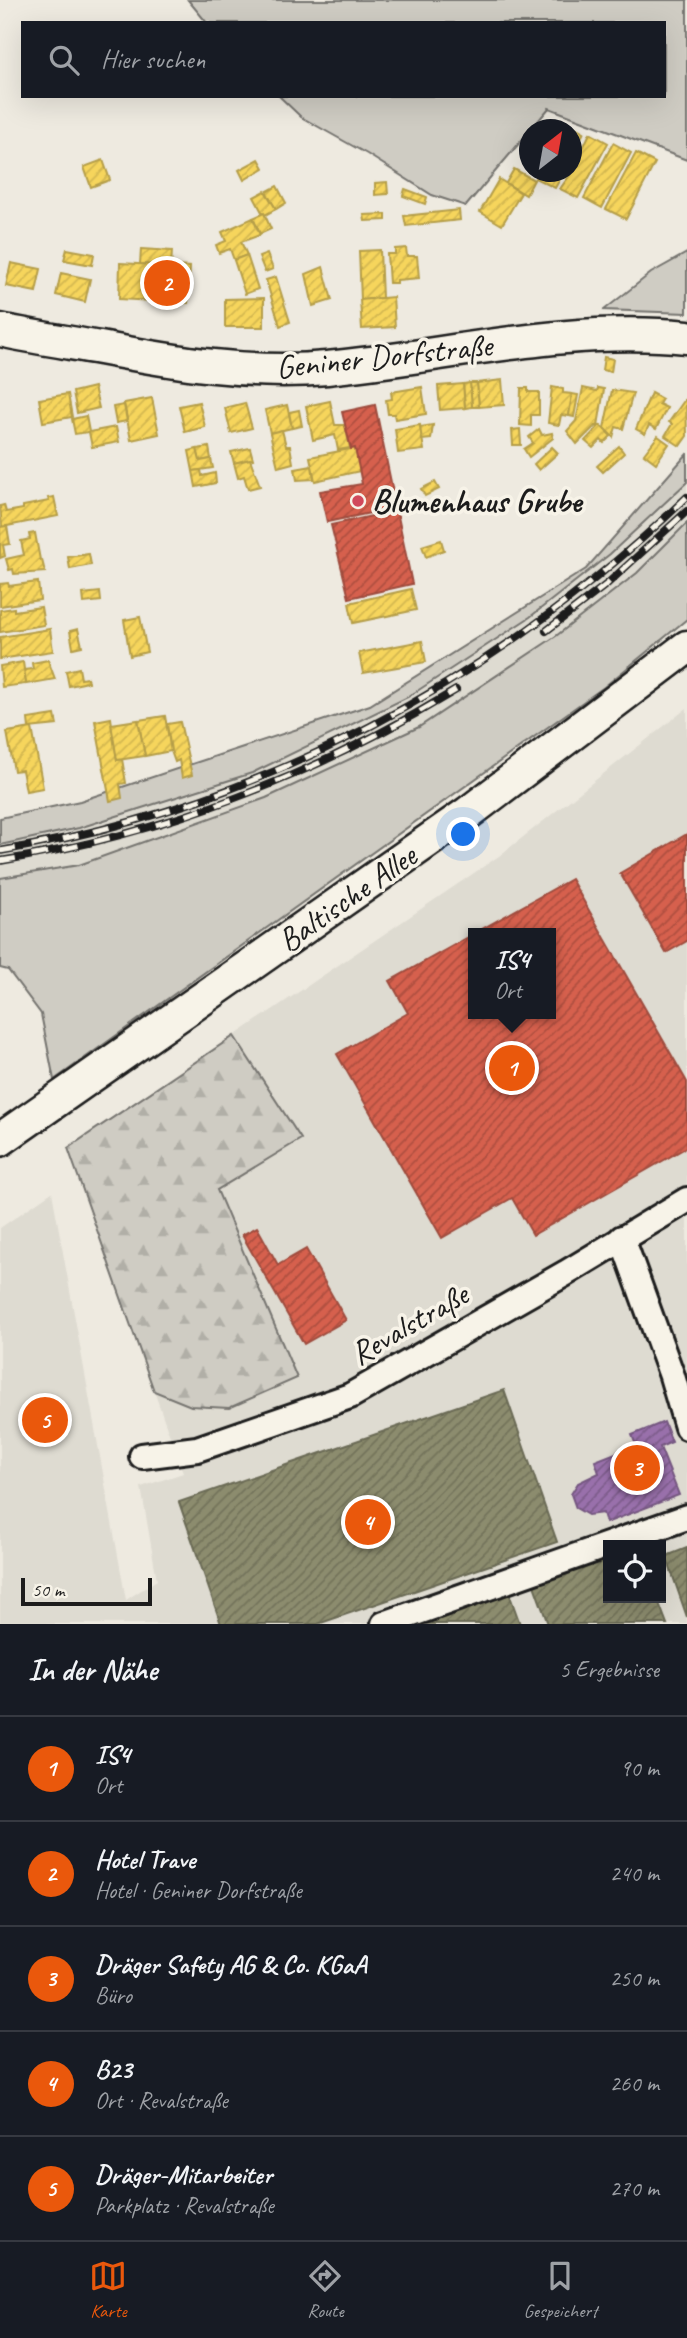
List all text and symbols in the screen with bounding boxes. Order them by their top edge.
search box [21,21,666,98]
icon: search [45,41,83,79]
text: Hier suchen [101,43,205,76]
north arrow [519,119,582,182]
pin: 2 [144,257,190,309]
street label: Geniner Dorfstraße [274,324,496,388]
place label: Blumenhaus Grube [372,480,584,522]
marker: Blumenhaus Grube [350,493,366,509]
your location [446,817,480,851]
street label: Baltische Allee [269,834,426,961]
popup [468,928,556,1019]
text: IS4 [494,943,530,976]
text: Ort [494,976,522,1005]
pin: 1 [489,1042,535,1094]
street label: Revalstraße [343,1272,477,1375]
pin: 5 [22,1394,68,1446]
pin: 3 [614,1442,660,1494]
pin: 4 [345,1496,391,1548]
map controls [603,1540,666,1603]
button: locate [603,1540,666,1603]
scale bar [21,1575,152,1607]
text: 50 m [32,1578,64,1602]
text: In der Nähe [28,1651,157,1689]
text: 5 Ergebnisse [559,1655,659,1684]
text: IS4 [95,1738,130,1771]
text: 1 [46,1754,56,1783]
text: 90 m [620,1754,659,1783]
text: Ort [95,1771,122,1800]
text: Hotel Trave [95,1843,195,1876]
text: 2 [46,1859,56,1888]
text: 240 m [610,1859,659,1888]
text: Hotel · Geniner Dorfstraße [95,1876,302,1905]
text: Dräger Safety AG & Co. KGaA [95,1948,366,1981]
text: 3 [46,1964,56,1993]
text: 250 m [610,1964,659,1993]
text: Büro [95,1981,132,2010]
text: B23 [95,2053,132,2086]
text: 4 [46,2069,56,2098]
text: 260 m [610,2069,659,2098]
text: Ort · Revalstraße [95,2086,228,2115]
text: Dräger-Mitarbeiter [95,2158,272,2191]
text: 5 [46,2174,56,2203]
text: 270 m [610,2174,659,2203]
text: Parkplatz · Revalstraße [95,2191,274,2220]
tab: Karte [89,2257,127,2323]
tab: Route [306,2257,344,2323]
tab: Gespeichert [523,2257,597,2323]

